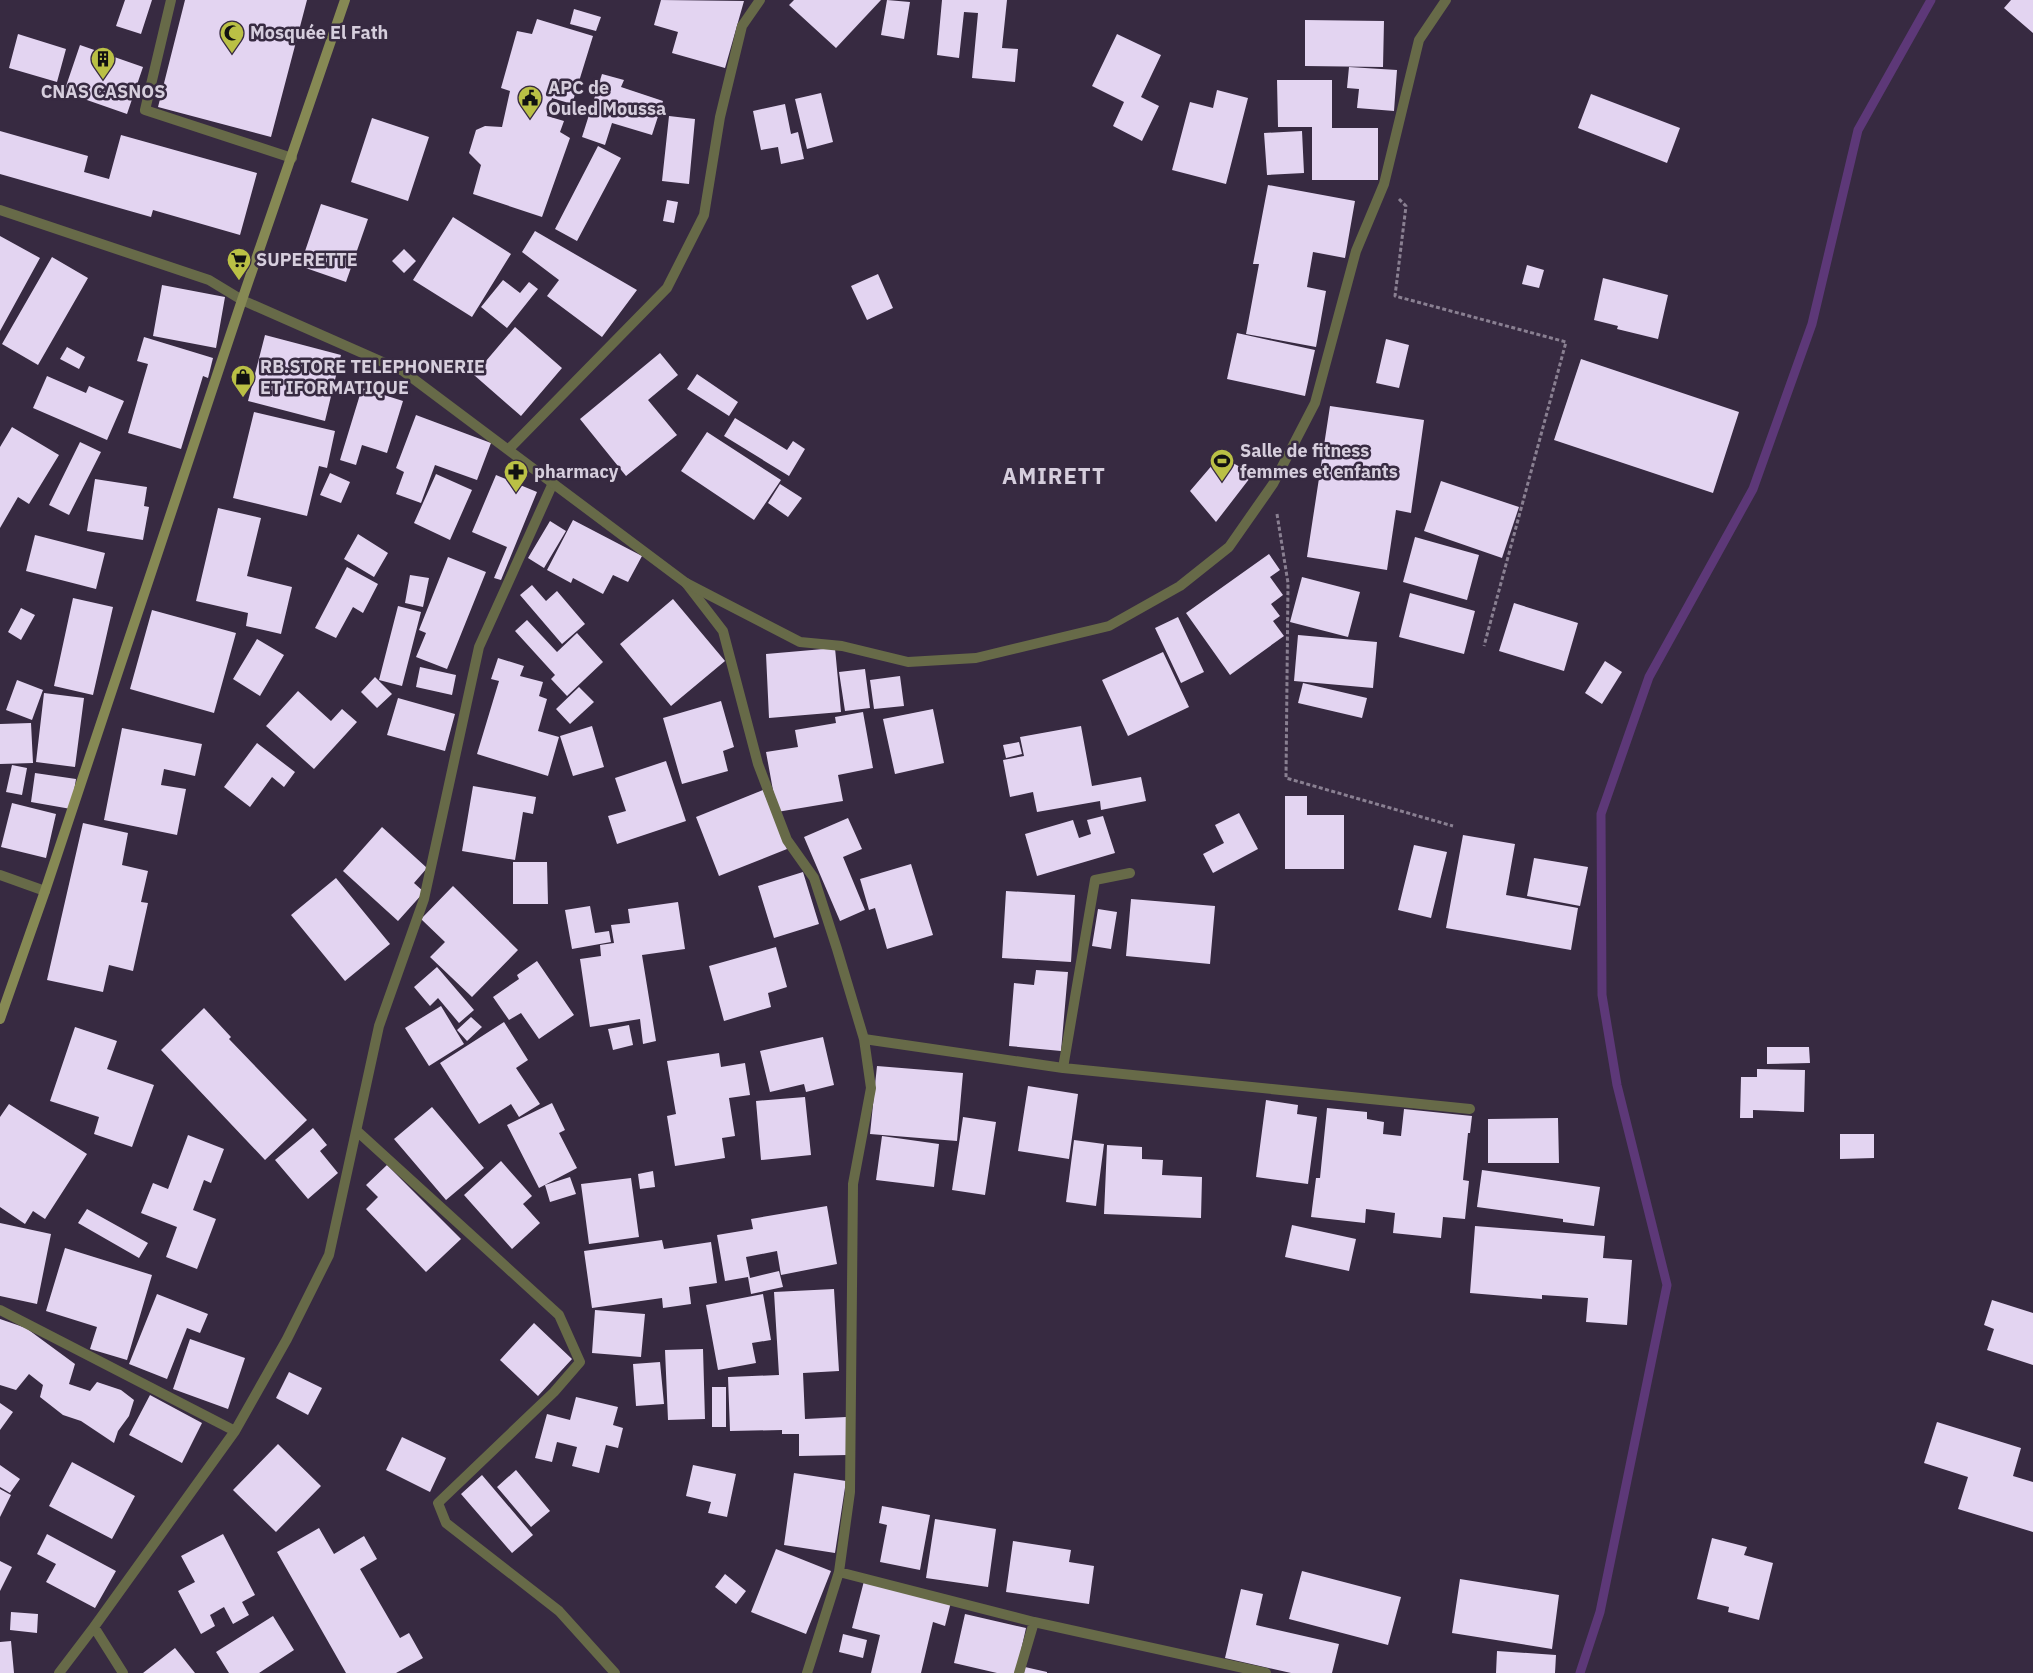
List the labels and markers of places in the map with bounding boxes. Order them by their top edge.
mosque icon: Mosquée El Fath [219,20,245,54]
place label: Mosquée El Fath [250,21,388,44]
building icon: CNAS CASNOS [90,46,116,80]
place label: APC de Ouled Moussa [548,76,666,120]
place label: CNAS CASNOS [41,80,165,103]
public building icon: APC de Ouled Moussa [517,85,543,119]
supermarket icon: SUPERETTE [226,247,252,281]
place label: SUPERETTE [256,248,358,271]
place label: RB.STORE TELEPHONERIE ET IFORMATIQUE [260,355,485,399]
shop icon: RB.STORE TELEPHONERIE ET IFORMATIQUE [230,364,256,398]
place label: Salle de fitness femmes et enfants [1240,439,1398,483]
sports icon: Salle de fitness femmes et enfants [1209,448,1235,482]
pharmacy icon: pharmacy [503,459,529,493]
place label: pharmacy [534,460,619,483]

